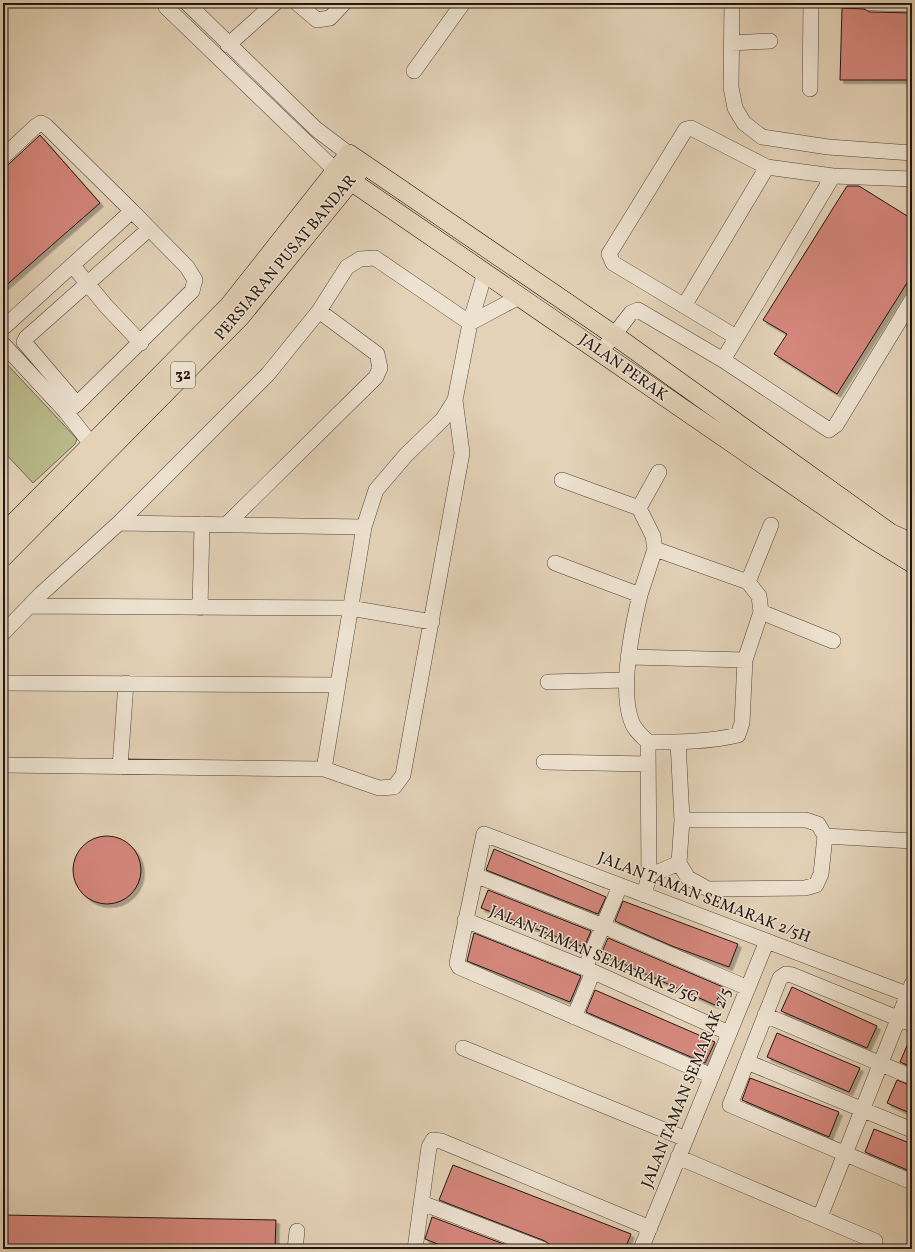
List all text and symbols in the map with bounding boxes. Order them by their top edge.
street label: PERSIARAN PUSAT BANDAR [210,170,362,346]
street label: JALAN PERAK [574,329,672,407]
road number: 32 [171,362,195,388]
street label: JALAN TAMAN SEMARAK 2/5H [594,847,814,949]
street label: JALAN TAMAN SEMARAK 2/5G [486,901,702,1009]
street label: JALAN TAMAN SEMARAK 2/5 [637,985,737,1191]

